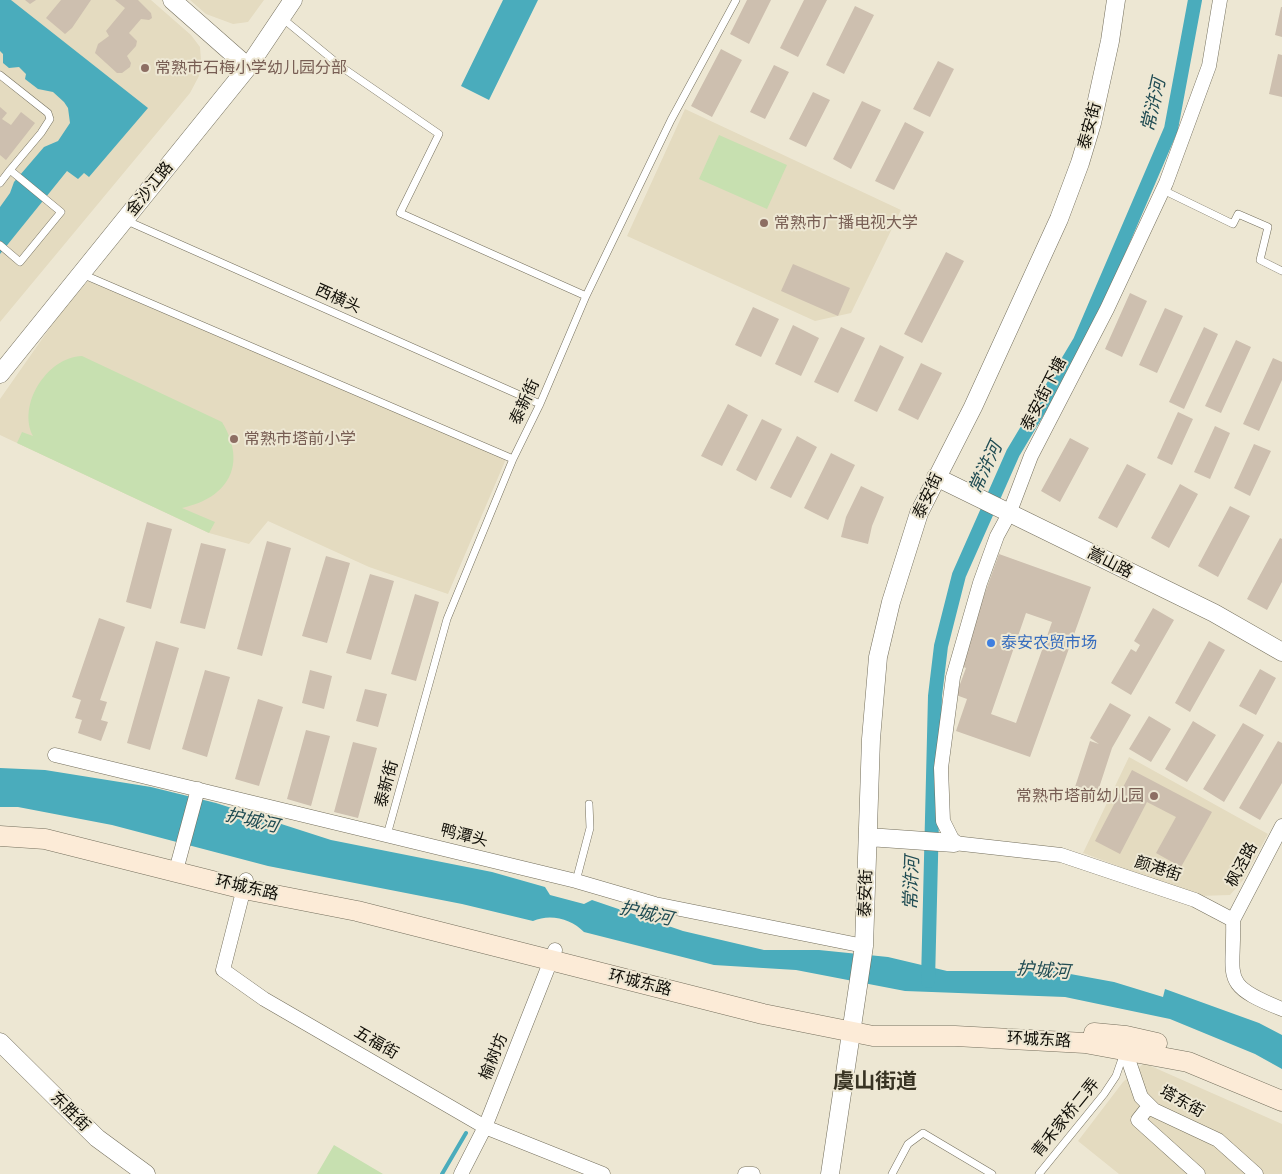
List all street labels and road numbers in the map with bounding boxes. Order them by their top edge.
street label: 泰安街 [1075,100,1105,152]
street label: 金沙江路 [122,158,178,220]
street label: 西横头 [312,280,364,318]
street label: 泰安街下塘 [1017,354,1071,434]
street label: 泰新街 [506,376,544,428]
street label: 泰安街 [909,470,947,522]
street label: 嵩山路 [1084,544,1136,582]
street label: 泰新街 [372,758,402,810]
street label: 鸭潭头 [438,821,490,851]
street label: 枫泾路 [1222,839,1262,891]
street label: 颜港街 [1132,852,1184,886]
street label: 泰安街 [856,869,876,917]
street label: 环城东路 [214,871,280,905]
street label: 环城东路 [607,966,673,1000]
street label: 五福街 [350,1023,402,1063]
street label: 环城东路 [1007,1029,1071,1051]
street label: 榆树坊 [476,1031,512,1083]
street label: 青禾家桥二弄 [1028,1075,1104,1161]
street label: 塔东街 [1156,1082,1208,1122]
street label: 东胜街 [46,1088,94,1136]

